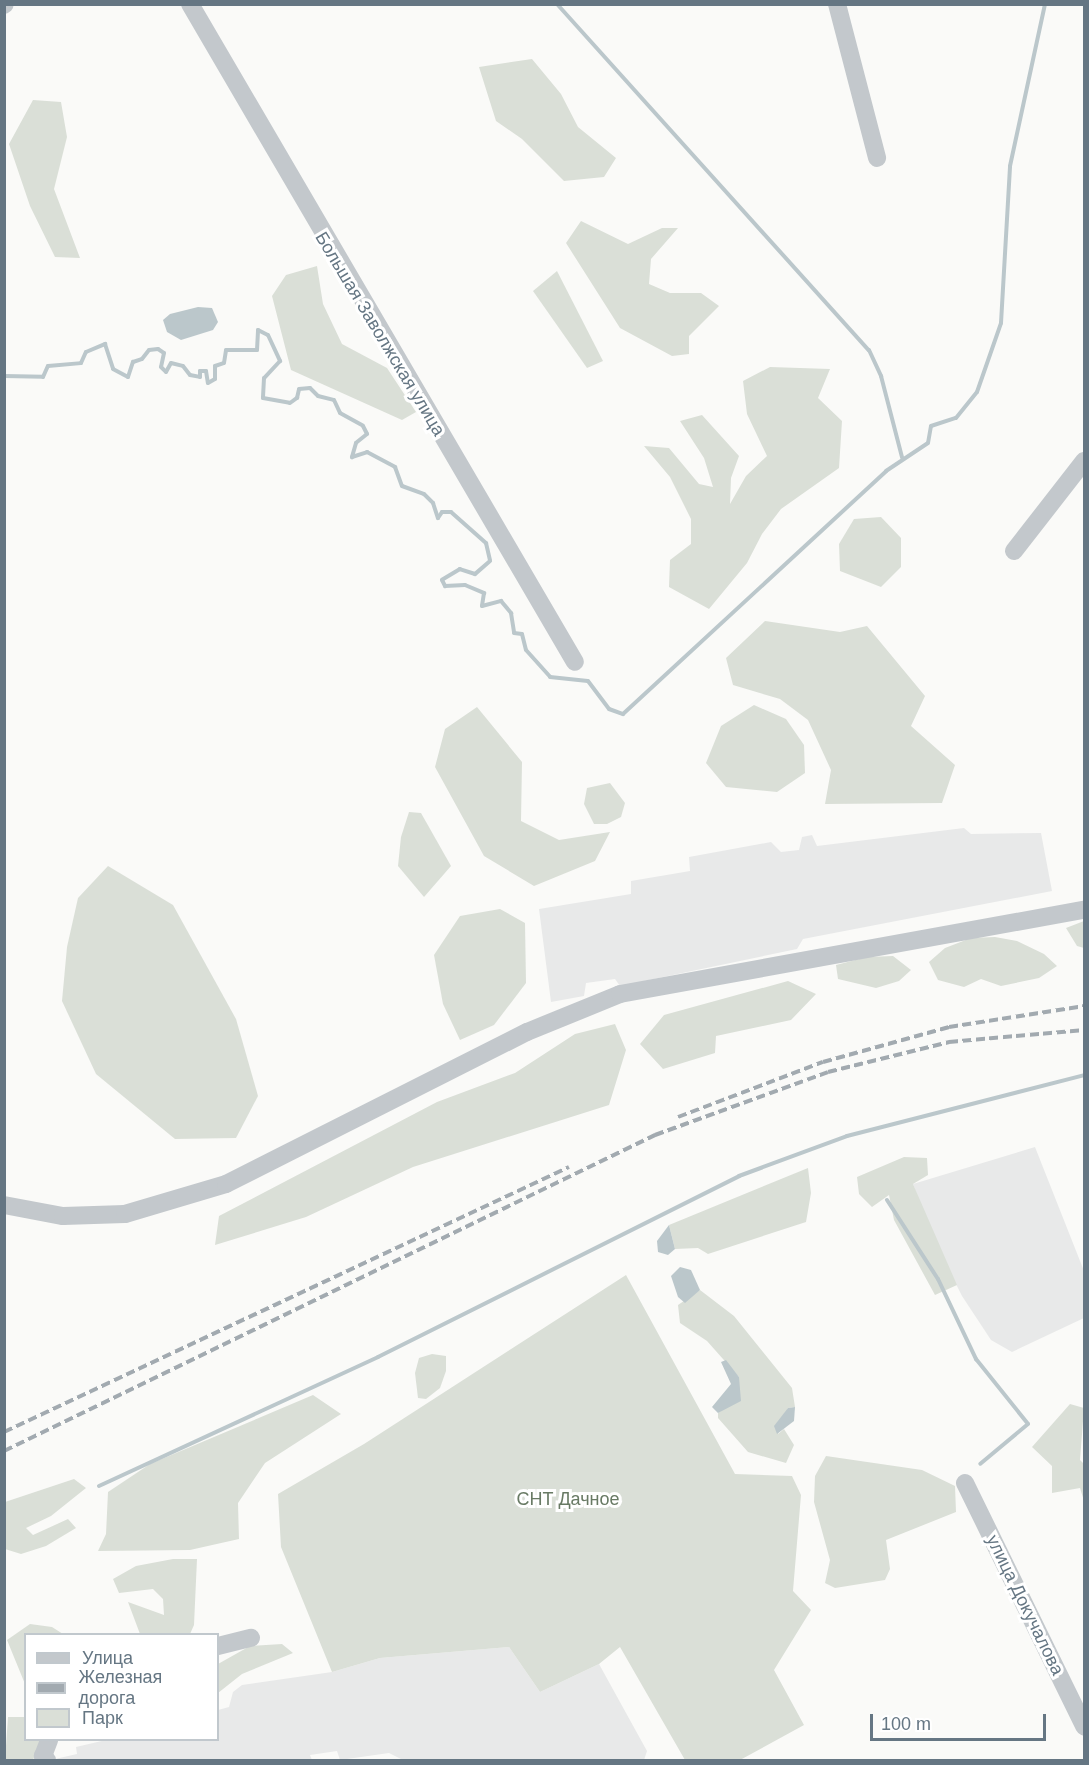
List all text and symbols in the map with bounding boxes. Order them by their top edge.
street label: Большая Заволжская улица [310,228,450,440]
park label: СНТ Дачное [516,1488,620,1510]
street label: улица Докучалова [982,1531,1068,1679]
legend [24,1633,219,1741]
text: Улица [82,1648,133,1668]
text: Железная дорога [78,1667,162,1708]
scale bar [873,1702,1048,1740]
text: Парк [82,1708,123,1728]
text: 100 m [881,1714,931,1734]

